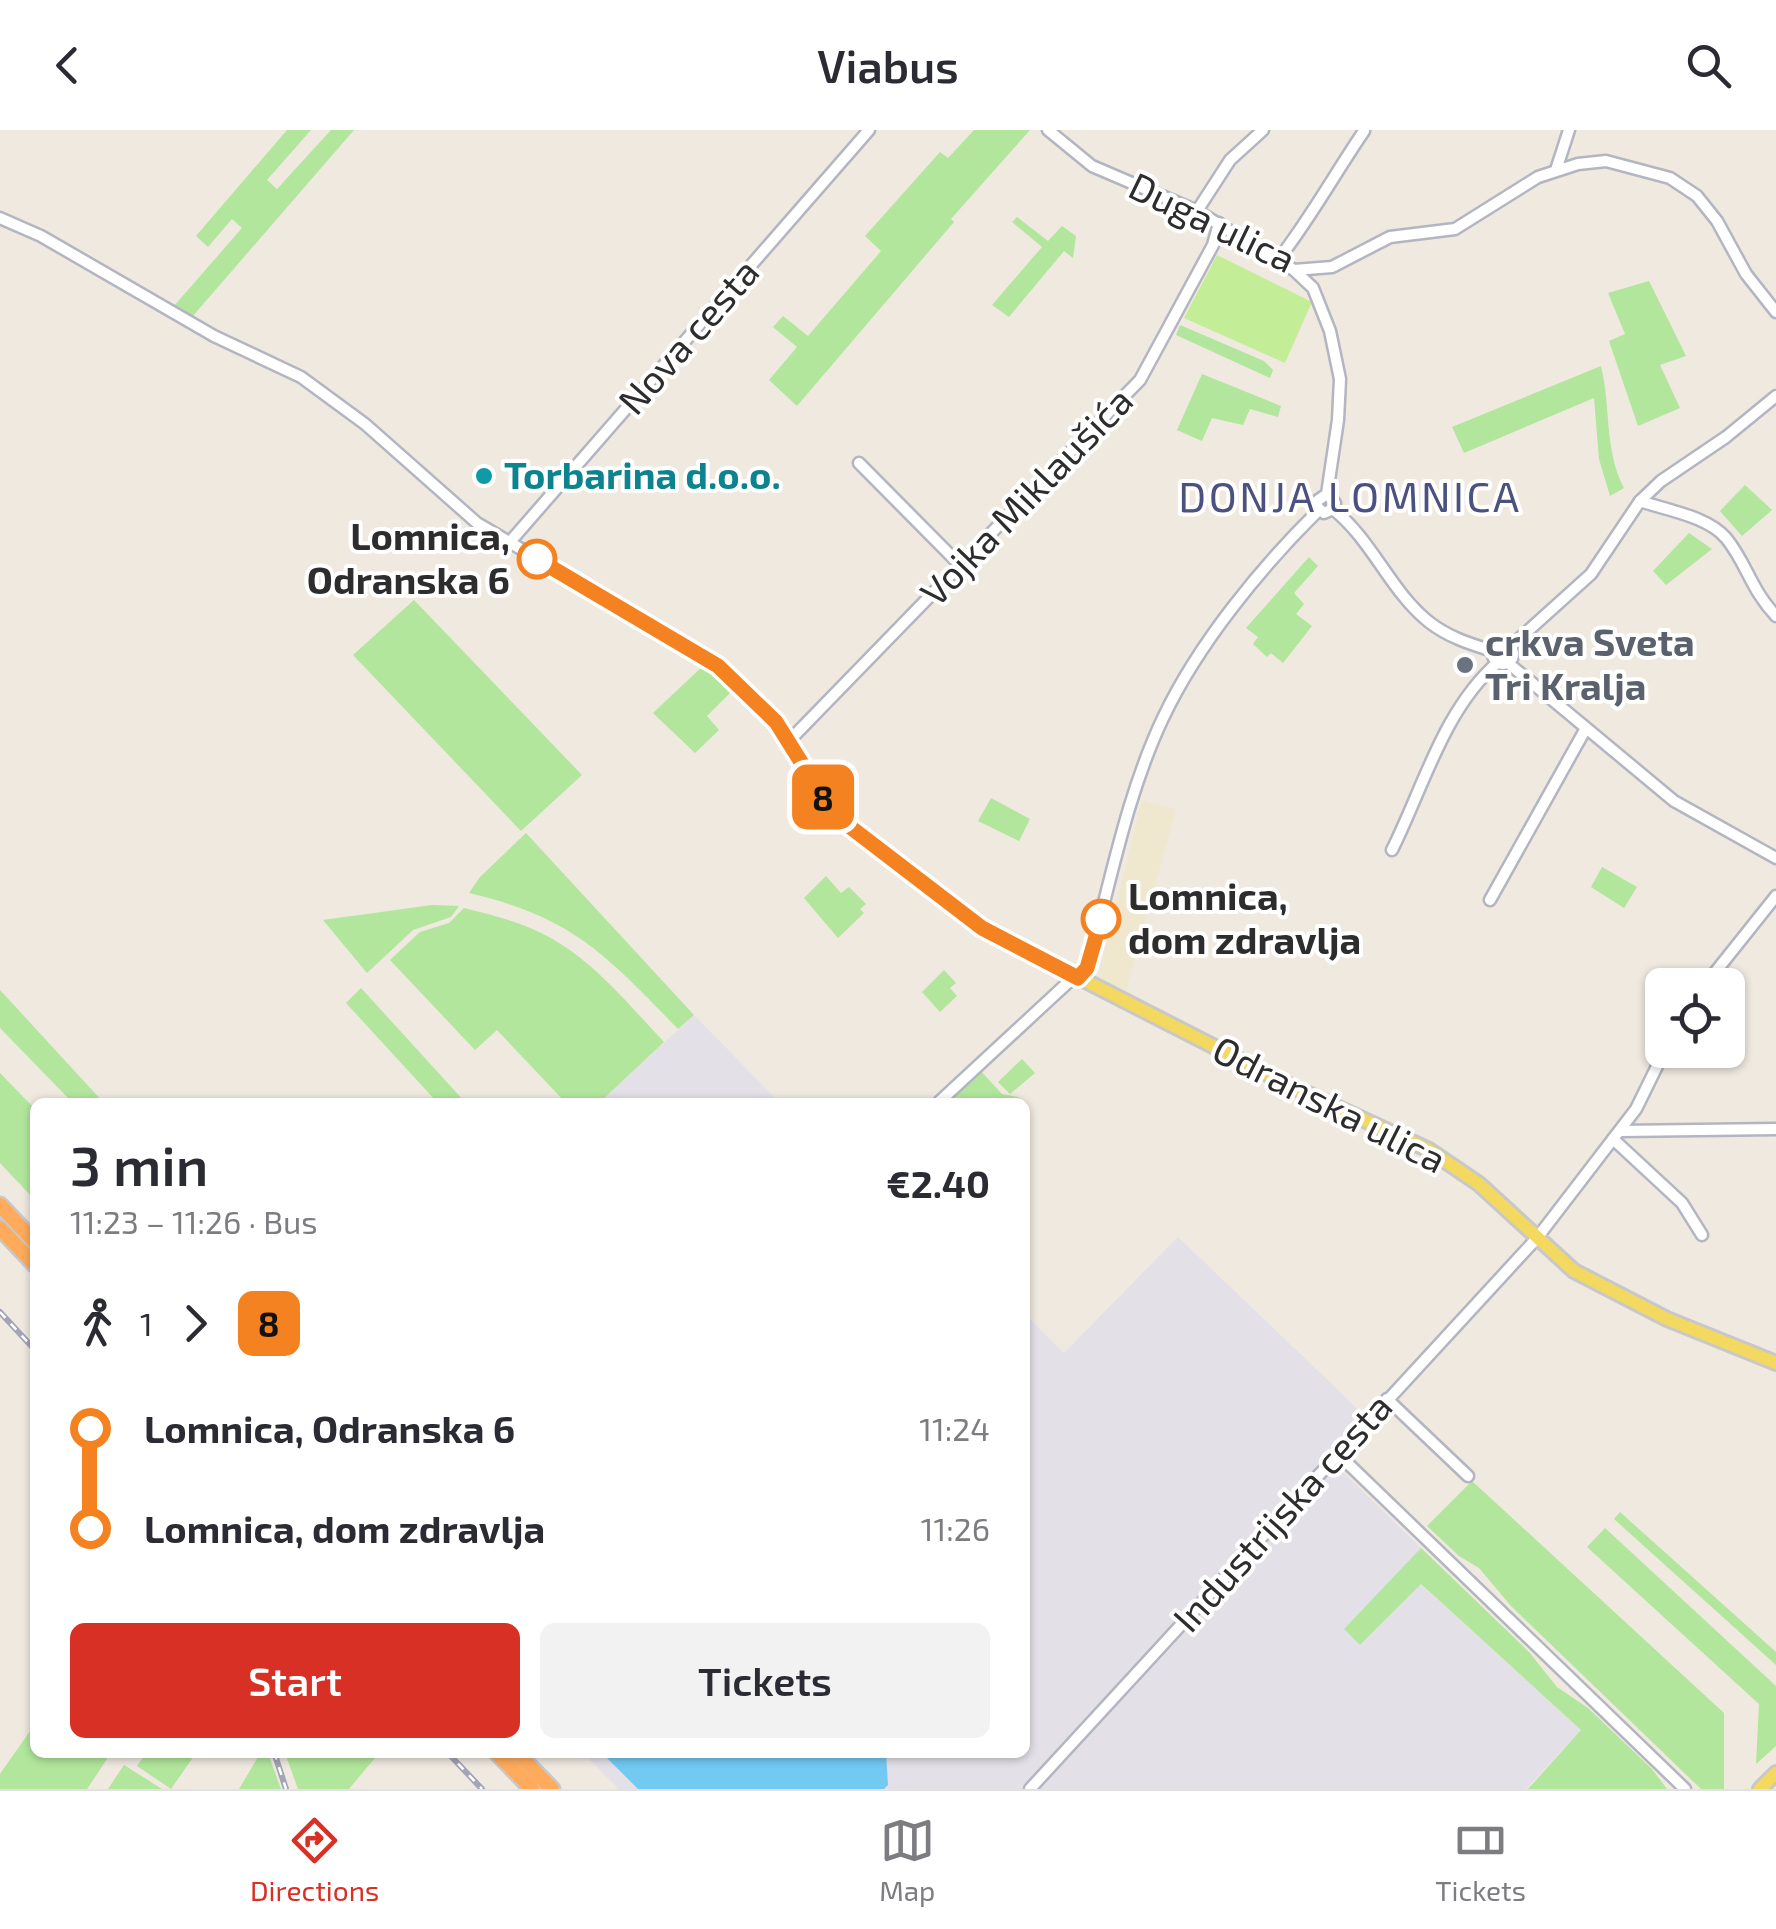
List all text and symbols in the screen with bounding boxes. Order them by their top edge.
icon: back [40,38,95,93]
text: Viabus [817,38,959,92]
icon: search [1681,38,1736,93]
street label: Duga ulica [1122,161,1303,281]
street label: Nova cesta [608,249,767,423]
street label: Vojka Miklaušića [910,377,1141,614]
place label: Torbarina d.o.o. [504,451,781,497]
marker: Torbarina d.o.o. [473,465,495,487]
district label: DONJA LOMNICA [1178,470,1522,520]
place label: Lomnica, Odranska 6 [307,512,510,602]
marker: Lomnica, Odranska 6 [518,540,556,578]
place label: crkva Sveta Tri Kralja [1485,618,1695,708]
marker: crkva Sveta Tri Kralja [1454,654,1476,676]
line badge: 8 [790,764,856,830]
text: 8 [812,776,834,818]
place label: Lomnica, dom zdravlja [1128,872,1361,962]
marker: Lomnica, dom zdravlja [1082,900,1120,938]
map controls [1645,968,1745,1068]
button: locate [1645,968,1745,1068]
street label: Odranska ulica [1206,1025,1454,1182]
text: 3 min [70,1131,208,1197]
text: €2.40 [886,1160,990,1206]
text: 11:23 – 11:26 · Bus [70,1202,318,1240]
icon: walk [70,1296,125,1351]
icon: forward [168,1296,223,1351]
text: 8 [258,1302,280,1344]
text: 1 [140,1304,153,1342]
street label: Industrijska cesta [1162,1383,1401,1640]
text: Lomnica, Odranska 6 [144,1405,515,1451]
text: 11:24 [919,1409,990,1447]
text: Lomnica, dom zdravlja [144,1505,545,1551]
text: 11:26 [921,1509,990,1547]
button: Start [70,1623,520,1738]
button: Tickets [540,1623,990,1738]
tab: Directions [250,1813,379,1907]
tab: Map [879,1813,935,1907]
tab: Tickets [1435,1813,1526,1907]

